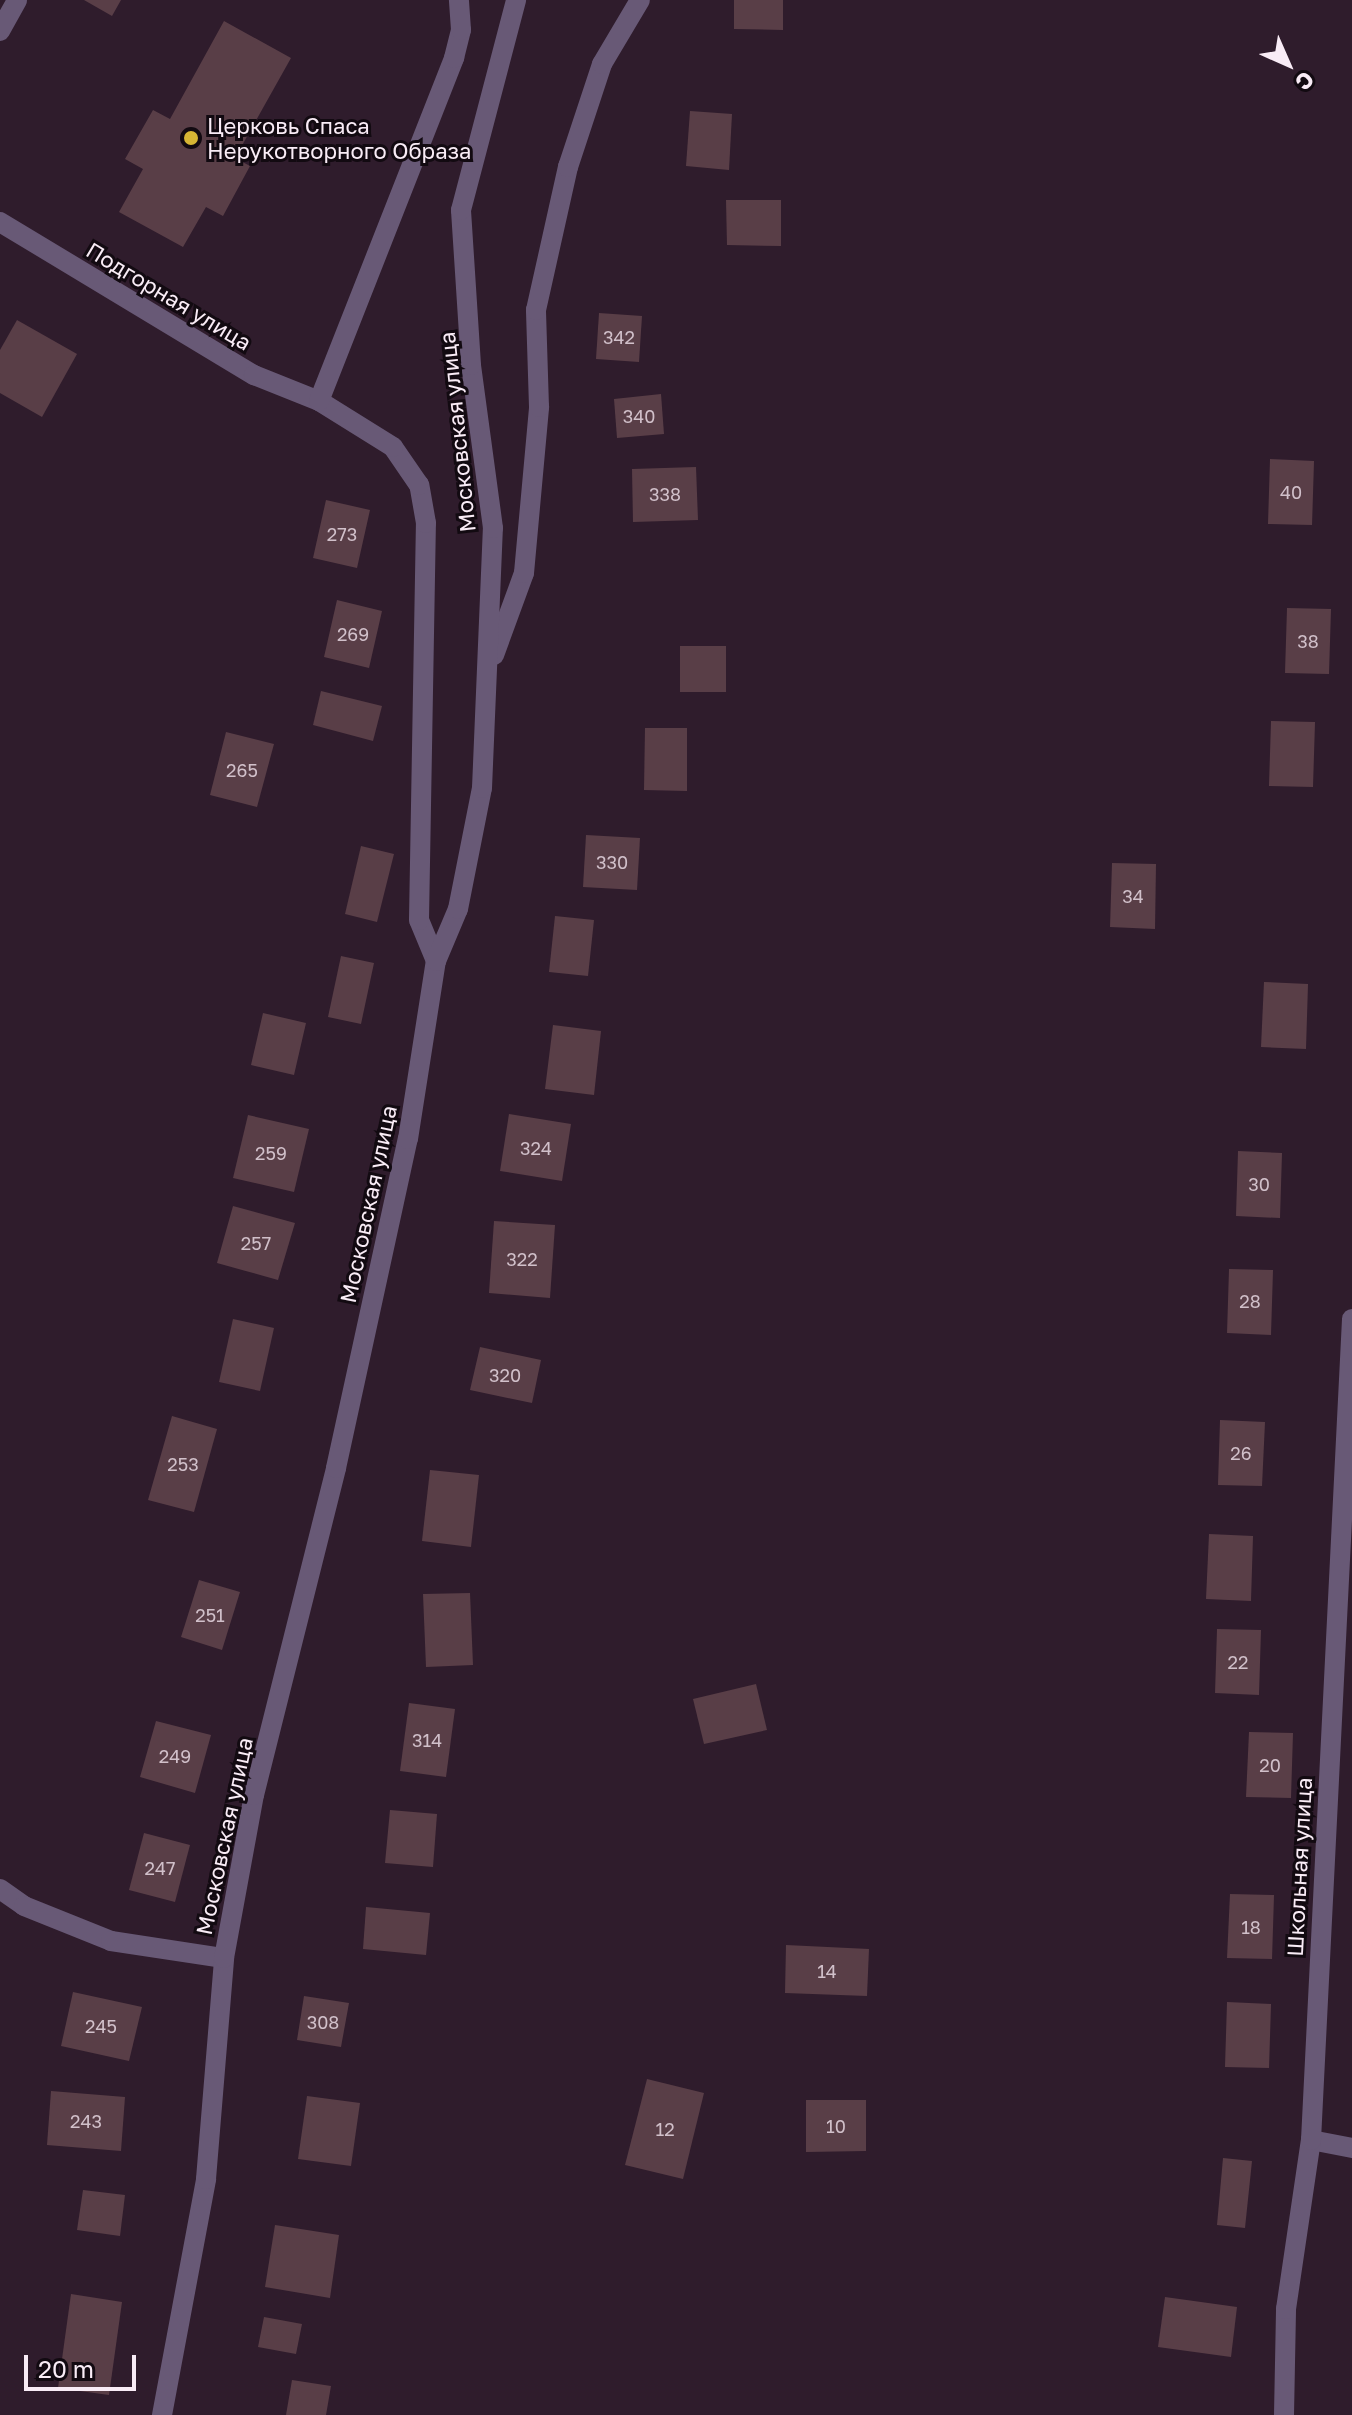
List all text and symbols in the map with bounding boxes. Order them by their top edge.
north arrow [1248,24,1328,104]
text: С [1290,66,1320,96]
place label: Церковь Спаса Нерукотворного Образа [207,112,472,164]
marker: Церковь Спаса Нерукотворного Образа [182,129,200,147]
street label: Подгорная улица [82,236,256,356]
house number: 342 [603,326,635,348]
street label: Московская улица [433,331,481,533]
house number: 340 [623,405,655,427]
house number: 40 [1280,481,1302,503]
house number: 338 [649,483,681,505]
house number: 273 [327,523,357,545]
house number: 269 [337,623,369,645]
house number: 38 [1297,630,1319,652]
house number: 265 [226,759,258,781]
house number: 330 [596,851,628,873]
house number: 34 [1122,885,1144,907]
street label: Московская улица [334,1103,402,1305]
house number: 324 [520,1137,552,1159]
house number: 259 [255,1142,287,1164]
house number: 30 [1248,1173,1270,1195]
house number: 257 [241,1232,271,1254]
house number: 322 [506,1248,538,1270]
house number: 28 [1239,1290,1261,1312]
house number: 320 [489,1364,521,1386]
house number: 26 [1230,1442,1252,1464]
house number: 253 [167,1453,199,1475]
house number: 251 [195,1604,225,1626]
house number: 22 [1228,1651,1248,1673]
house number: 314 [412,1729,442,1751]
street label: Московская улица [190,1735,258,1937]
house number: 249 [159,1745,191,1767]
house number: 20 [1259,1754,1281,1776]
street label: Школьная улица [1281,1777,1317,1957]
house number: 247 [145,1857,175,1879]
house number: 18 [1241,1916,1261,1938]
house number: 14 [817,1960,837,1982]
house number: 308 [307,2011,339,2033]
house number: 245 [85,2015,117,2037]
house number: 243 [70,2110,102,2132]
house number: 10 [826,2115,846,2137]
house number: 12 [655,2118,675,2140]
scale bar [28,2339,140,2389]
text: 20 m [38,2354,94,2383]

